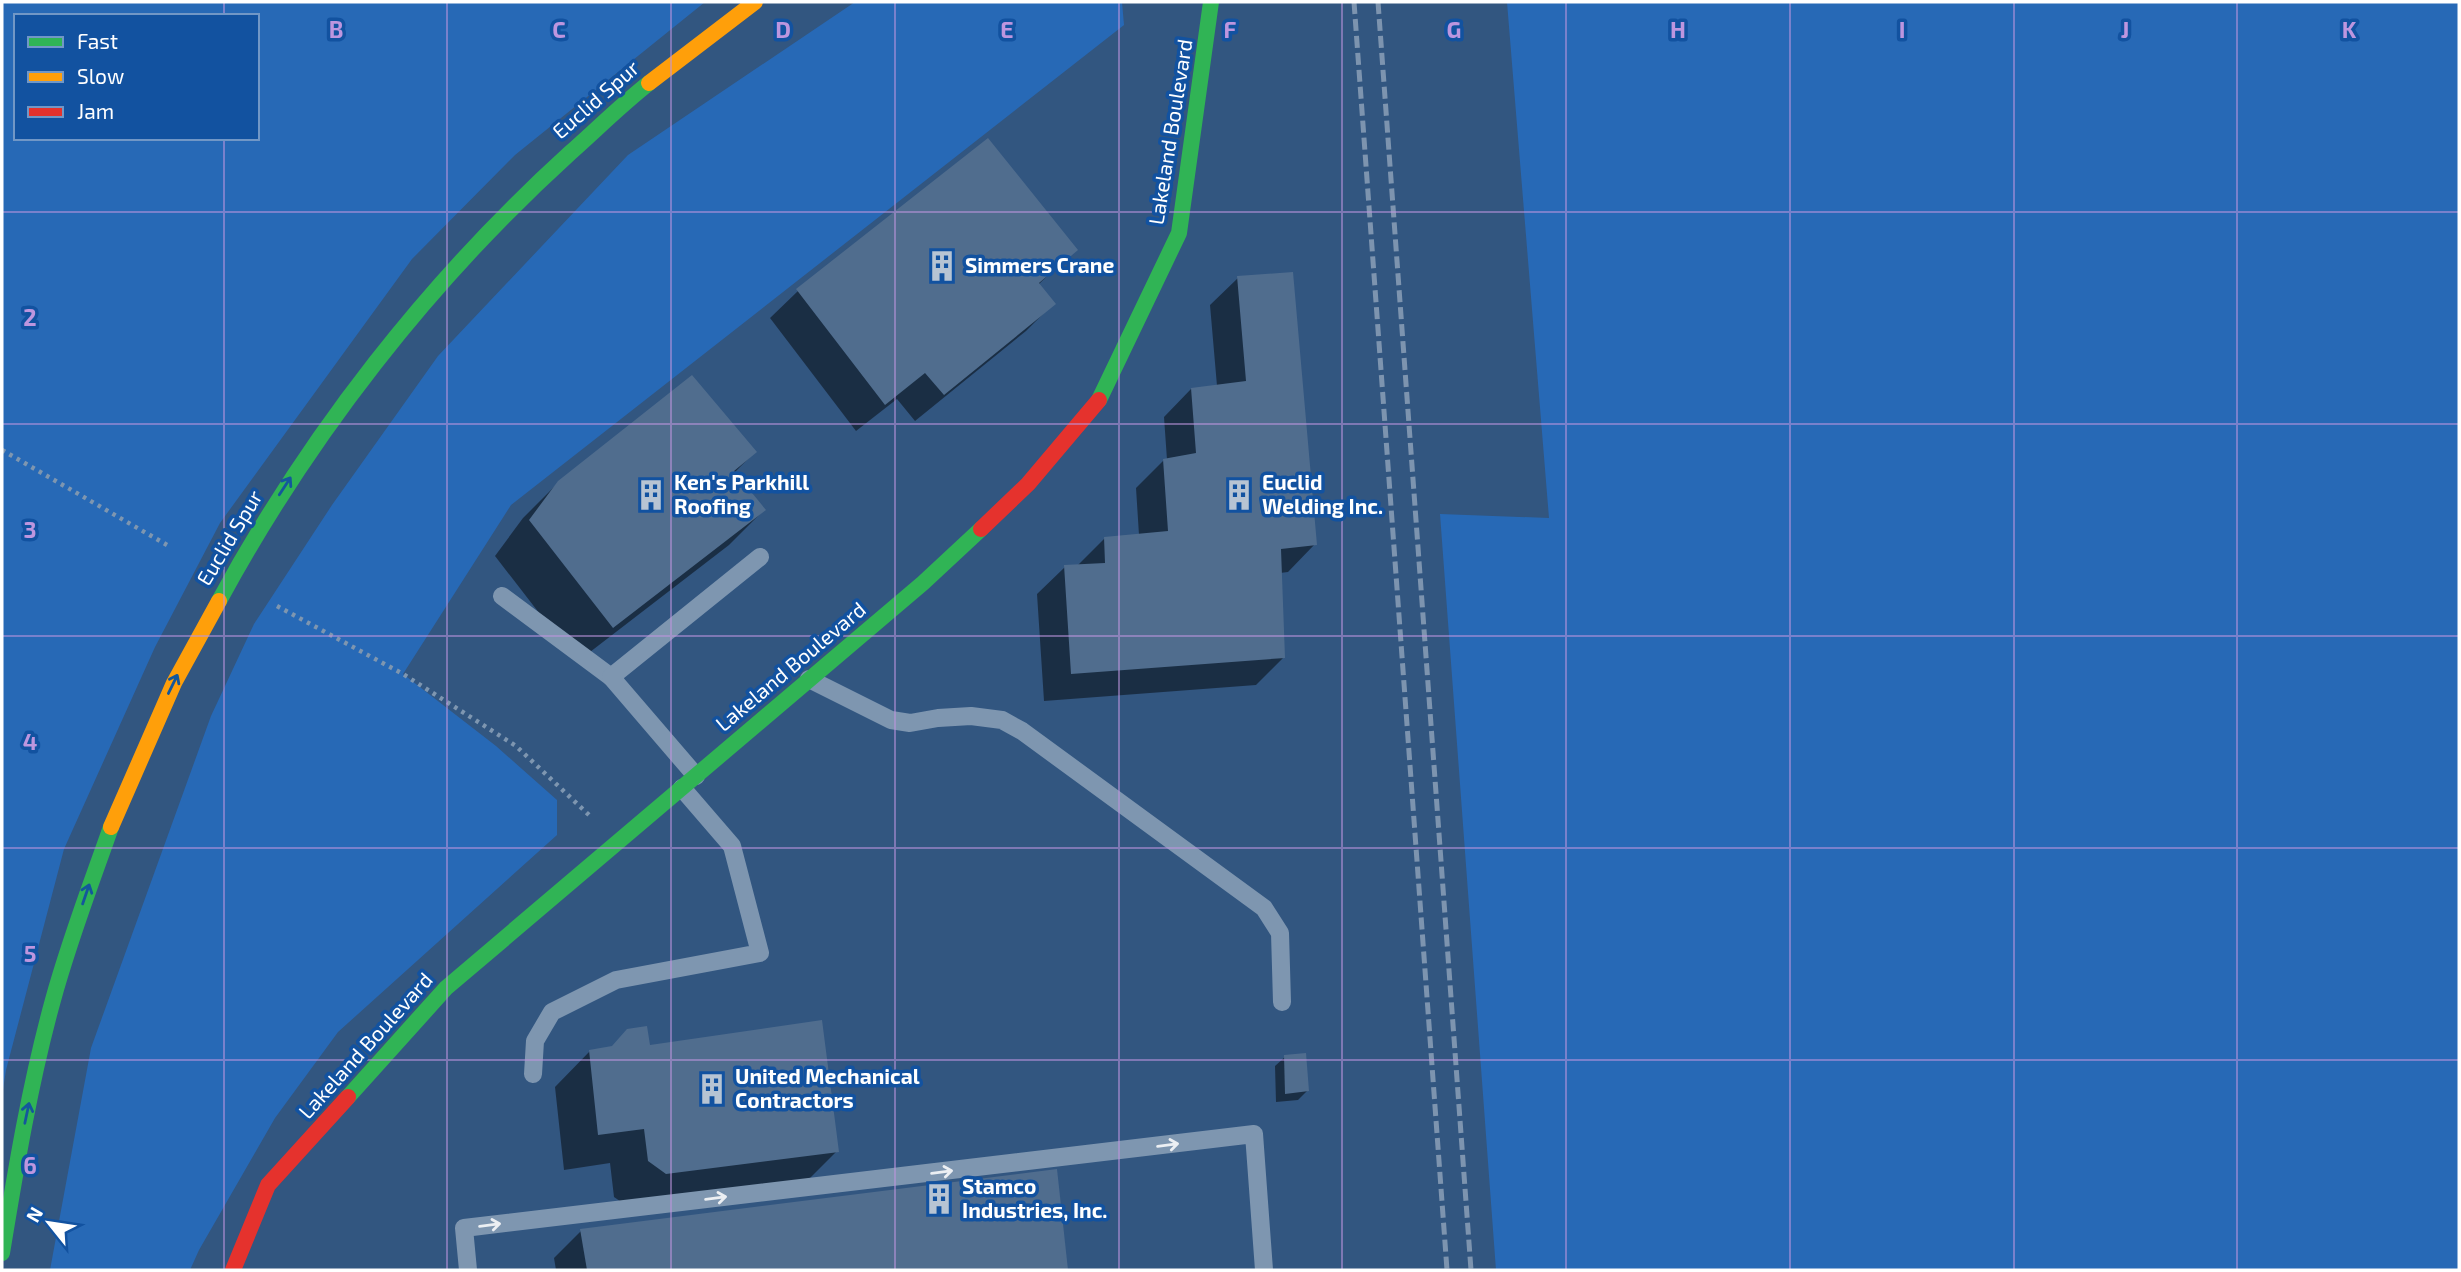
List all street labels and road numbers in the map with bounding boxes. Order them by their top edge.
street label: Lakeland Boulevard [1142,37,1197,226]
street label: Euclid Spur [547,54,644,143]
street label: Euclid Spur [191,485,267,589]
street label: Lakeland Boulevard [710,596,870,736]
street label: Lakeland Boulevard [293,967,437,1123]

